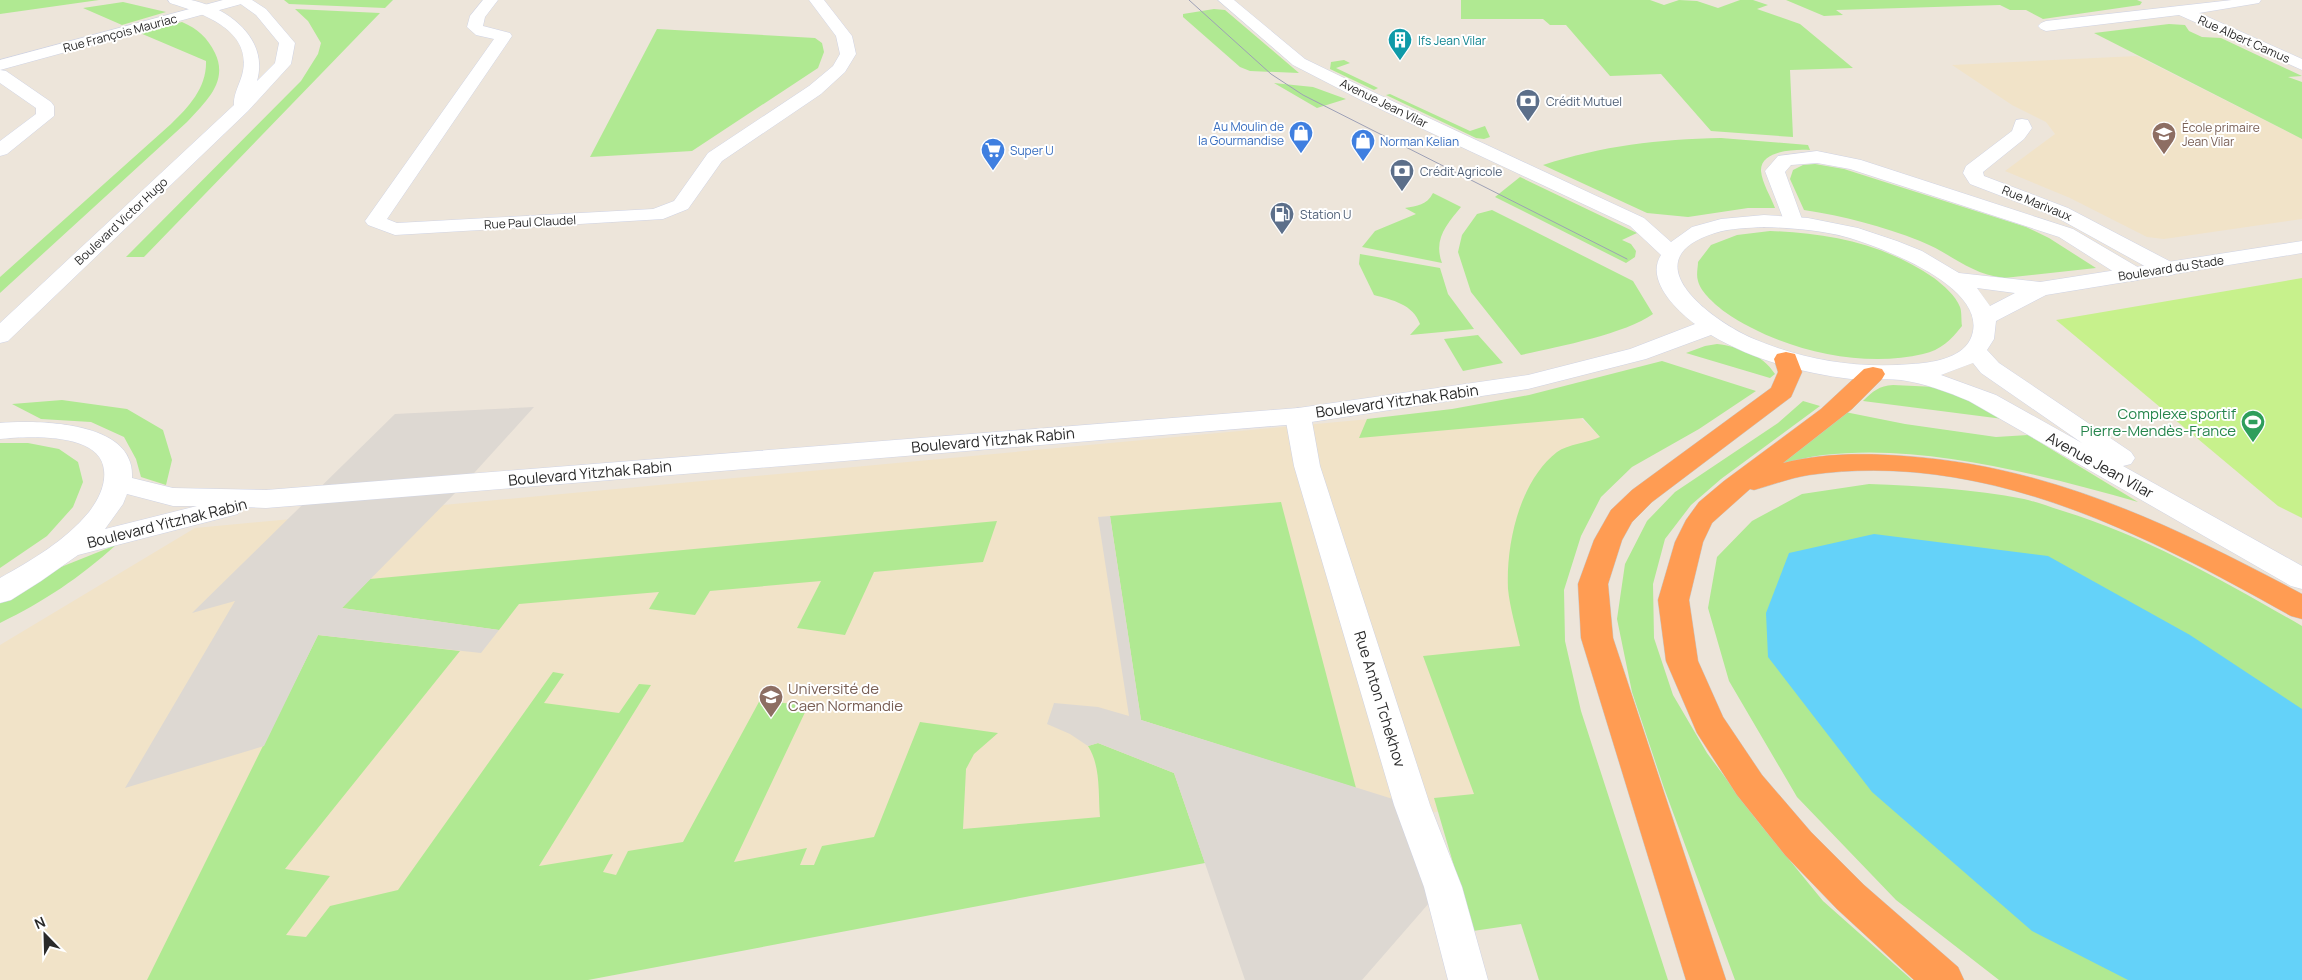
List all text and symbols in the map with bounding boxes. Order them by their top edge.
street label: Rue François Mauriac [61,10,179,56]
street label: Rue Albert Camus [2195,11,2293,67]
building icon: Ifs Jean Vilar [1387,27,1413,61]
place label: Ifs Jean Vilar [1418,32,1487,49]
street label: Avenue Jean Vilar [1337,74,1431,132]
bank icon: Crédit Mutuel [1515,88,1541,122]
place label: Crédit Mutuel [1546,93,1622,110]
place label: Au Moulin de la Gourmandise [1198,118,1284,149]
place label: École primaire Jean Vilar [2182,119,2260,150]
shop icon: Au Moulin de la Gourmandise [1288,120,1314,154]
school or university icon: École primaire Jean Vilar [2151,121,2177,155]
shop icon: Norman Kelian [1350,128,1376,162]
place label: Norman Kelian [1380,133,1459,150]
supermarket icon: Super U [980,137,1006,171]
place label: Super U [1010,142,1054,159]
bank icon: Crédit Agricole [1389,158,1415,192]
place label: Crédit Agricole [1420,163,1502,180]
street label: Boulevard Victor Hugo [71,173,171,269]
street label: Rue Marivaux [2000,181,2075,225]
fuel station icon: Station U [1269,201,1295,235]
place label: Station U [1300,206,1352,223]
street label: Rue Paul Claudel [484,211,576,233]
street label: Boulevard du Stade [2117,251,2225,285]
street label: Boulevard Yitzhak Rabin [1314,379,1480,423]
place label: Complexe sportif Pierre-Mendès-France [2080,403,2237,441]
sports icon: Complexe sportif Pierre-Mendès-France [2240,409,2266,443]
street label: Boulevard Yitzhak Rabin [910,422,1076,458]
street label: Avenue Jean Vilar [2043,427,2158,503]
street label: Boulevard Yitzhak Rabin [507,455,673,491]
street label: Boulevard Yitzhak Rabin [85,493,249,553]
street label: Rue Anton Tchekhov [1349,628,1411,770]
place label: Université de Caen Normandie [788,678,903,716]
school or university icon: Université de Caen Normandie [758,684,784,718]
north arrow [20,910,70,960]
text: N [31,912,48,933]

